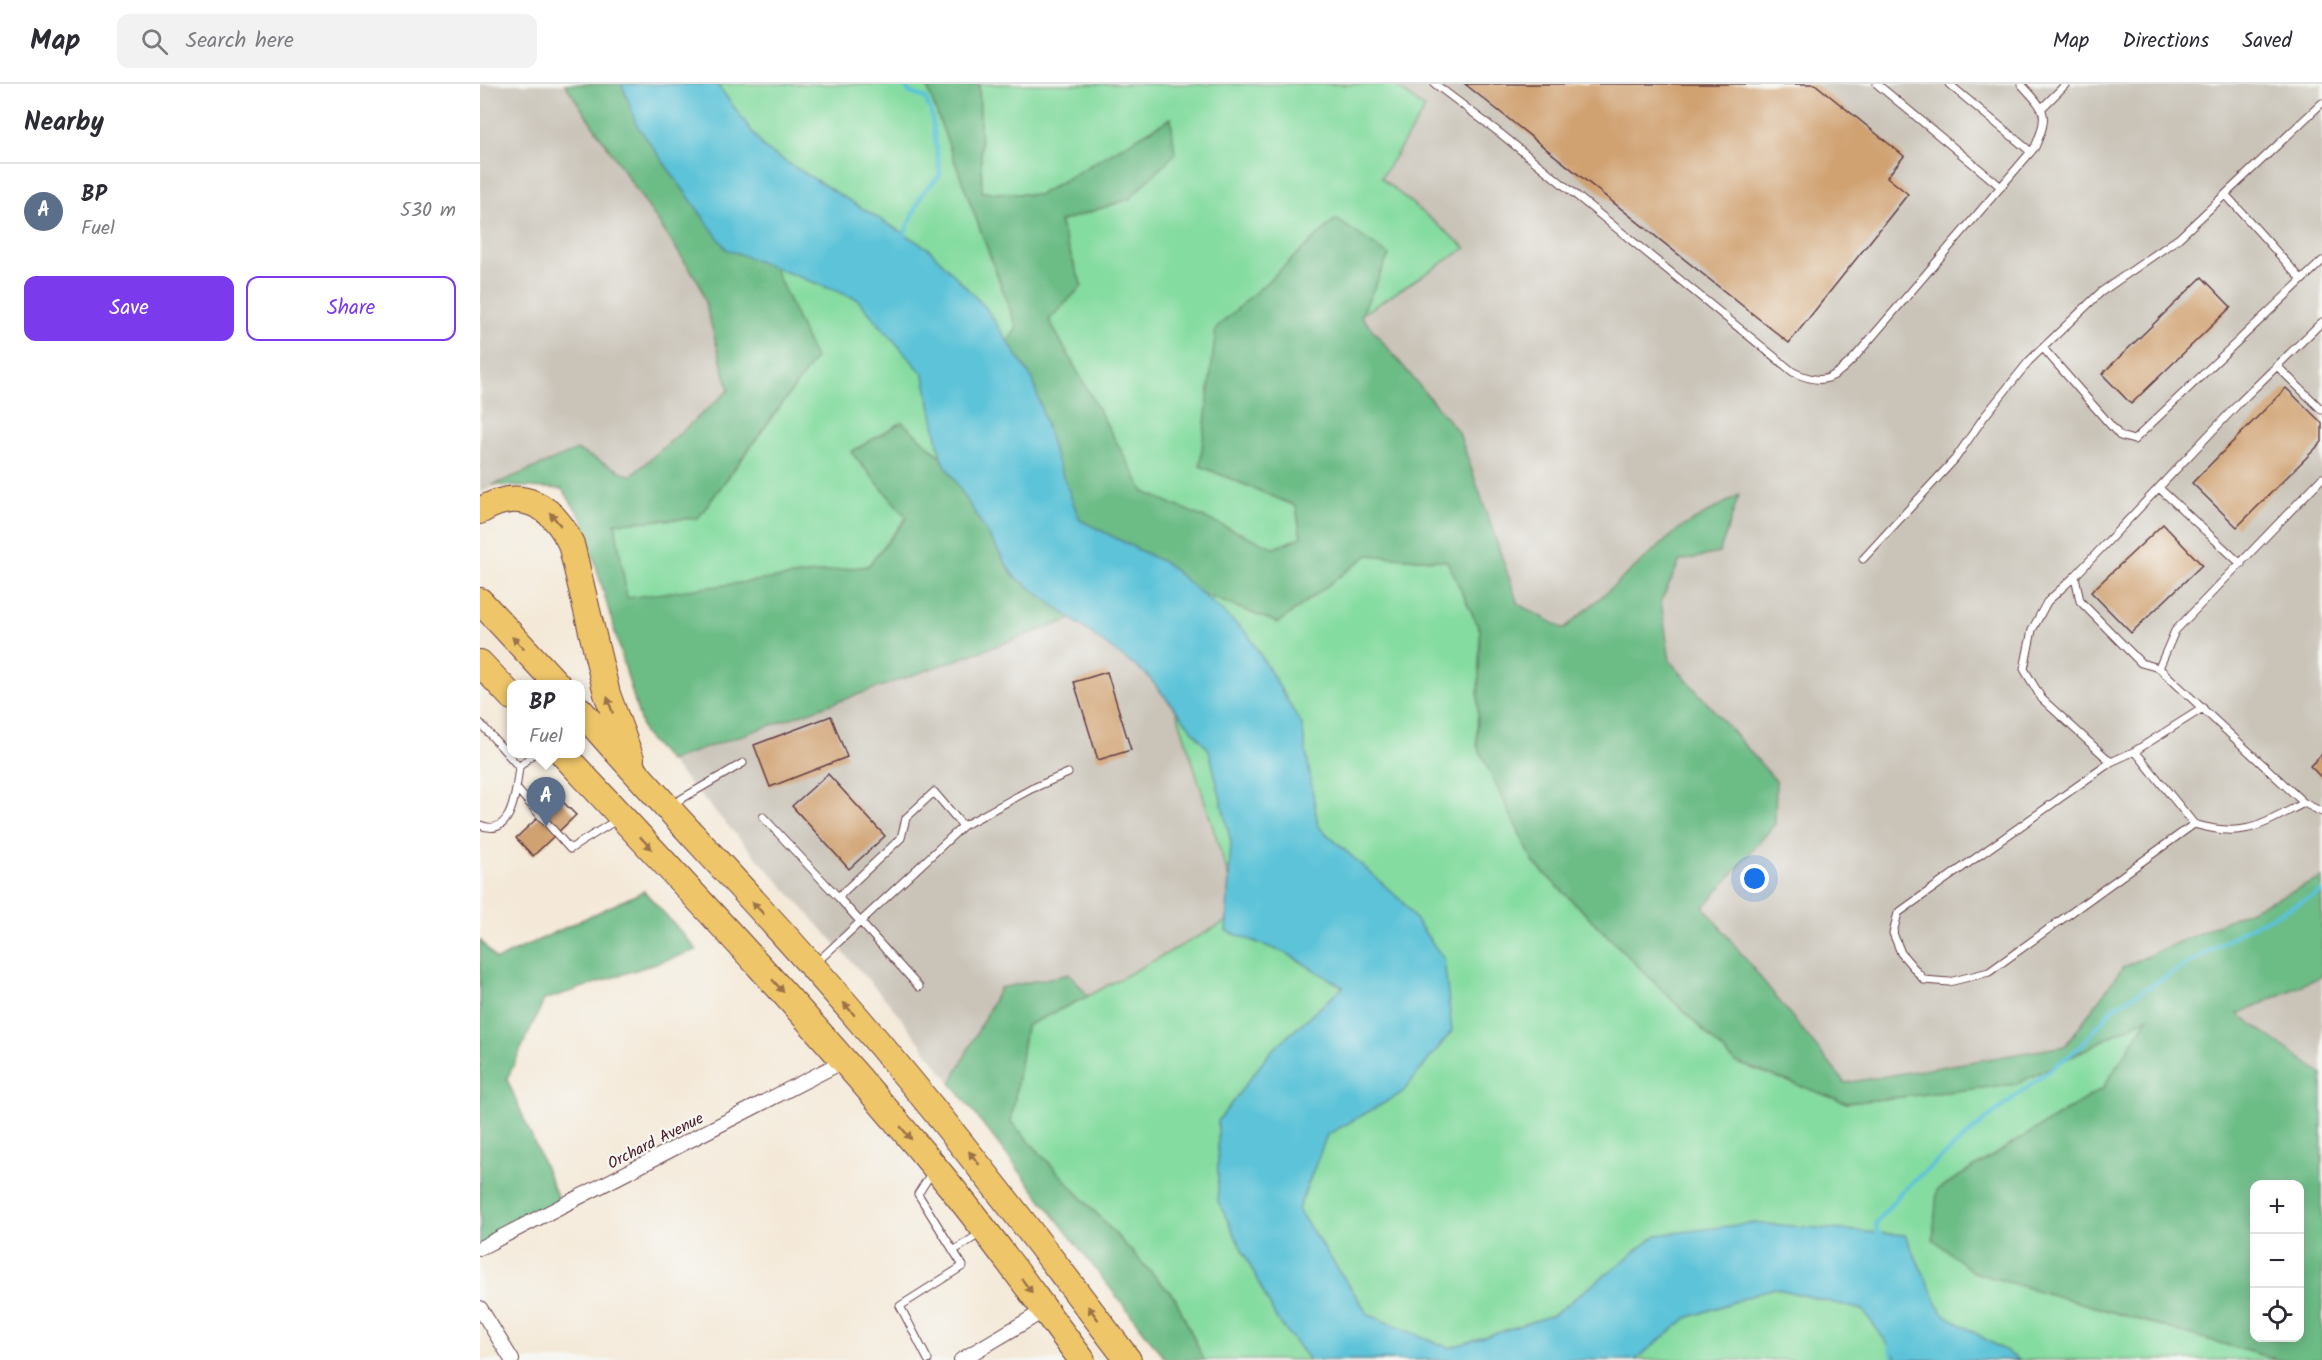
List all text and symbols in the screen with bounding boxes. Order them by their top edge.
search box [117,14,537,68]
text: Map [30,19,81,64]
text: Search here [186,24,294,59]
icon: search [138,25,171,58]
text: Map [2053,25,2089,58]
text: Directions [2122,25,2209,58]
text: Saved [2242,25,2292,58]
text: Nearby [24,102,104,144]
text: BP [81,178,107,213]
text: A [37,195,50,227]
text: 530 m [400,195,456,227]
text: Fuel [81,213,115,245]
button: Save [24,276,234,341]
button: Share [246,276,456,341]
one-way arrow [549,512,562,527]
one-way arrow [512,637,526,651]
popup [507,680,585,758]
text: BP [529,686,555,721]
one-way arrow [605,696,615,714]
text: Fuel [529,721,563,753]
pin: A [526,778,566,827]
one-way arrow [639,835,653,850]
your location [1740,864,1769,893]
one-way arrow [752,901,765,916]
one-way arrow [771,978,784,993]
one-way arrow [843,1002,856,1017]
street label: Orchard Avenue [603,1106,708,1176]
one-way arrow [899,1125,912,1140]
one-way arrow [968,1151,980,1167]
map controls [2250,1180,2304,1342]
button: + [2250,1180,2304,1234]
button: − [2250,1234,2304,1288]
one-way arrow [1021,1278,1033,1294]
button: locate [2250,1288,2304,1342]
one-way arrow [1087,1306,1099,1321]

